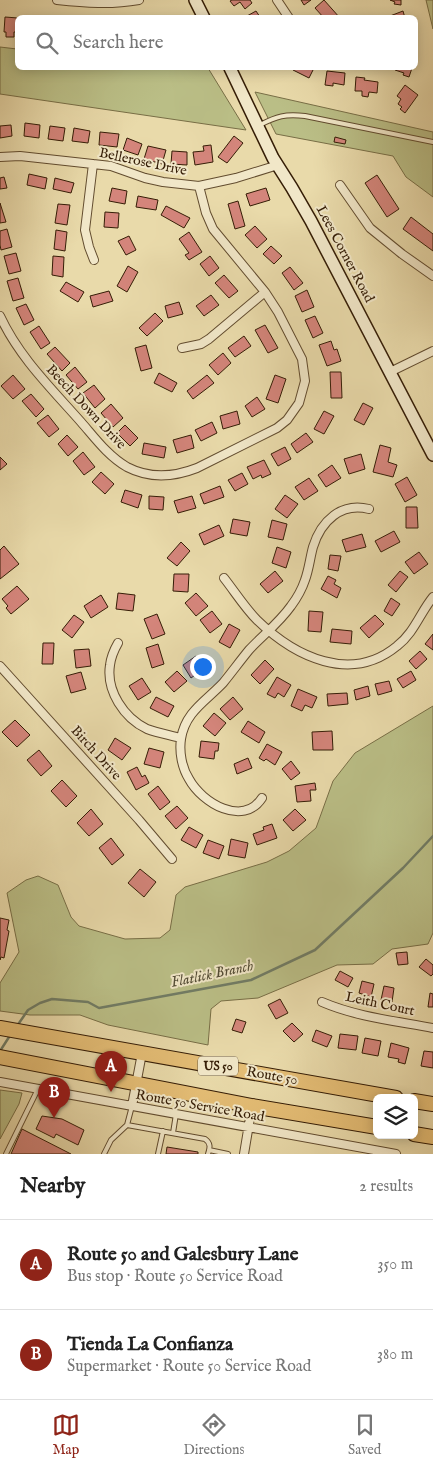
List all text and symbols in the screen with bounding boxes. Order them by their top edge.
search box [15,15,418,70]
icon: search [33,29,61,57]
text: Search here [73,31,164,55]
street label: Bellerose Drive [97,144,189,180]
street label: Lees Corner Road [312,202,378,306]
street label: Beech Down Drive [42,361,130,454]
your location [190,654,216,680]
street label: Birch Drive [67,722,126,784]
water label: Flatlick Branch [169,956,256,992]
street label: Leith Court [344,988,416,1020]
pin: A [95,1051,127,1092]
road number: US 50 [198,1056,238,1076]
street label: Route 50 [245,1063,299,1089]
pin: B [38,1077,70,1118]
street label: Route 50 Service Road [134,1086,266,1126]
map controls [373,1094,418,1139]
button: layers [373,1094,418,1139]
text: Nearby [20,1173,85,1200]
text: 2 results [359,1177,413,1197]
text: Route 50 and Galesbury Lane [67,1243,298,1267]
text: A [31,1255,41,1275]
text: 350 m [378,1255,413,1275]
text: Bus stop · Route 50 Service Road [67,1267,283,1287]
text: Tienda La Confianza [67,1333,233,1357]
text: B [31,1345,41,1365]
text: 380 m [377,1345,413,1365]
text: Supermarket · Route 50 Service Road [67,1357,311,1377]
tab: Map [52,1411,80,1459]
tab: Directions [183,1411,244,1459]
tab: Saved [348,1411,381,1459]

